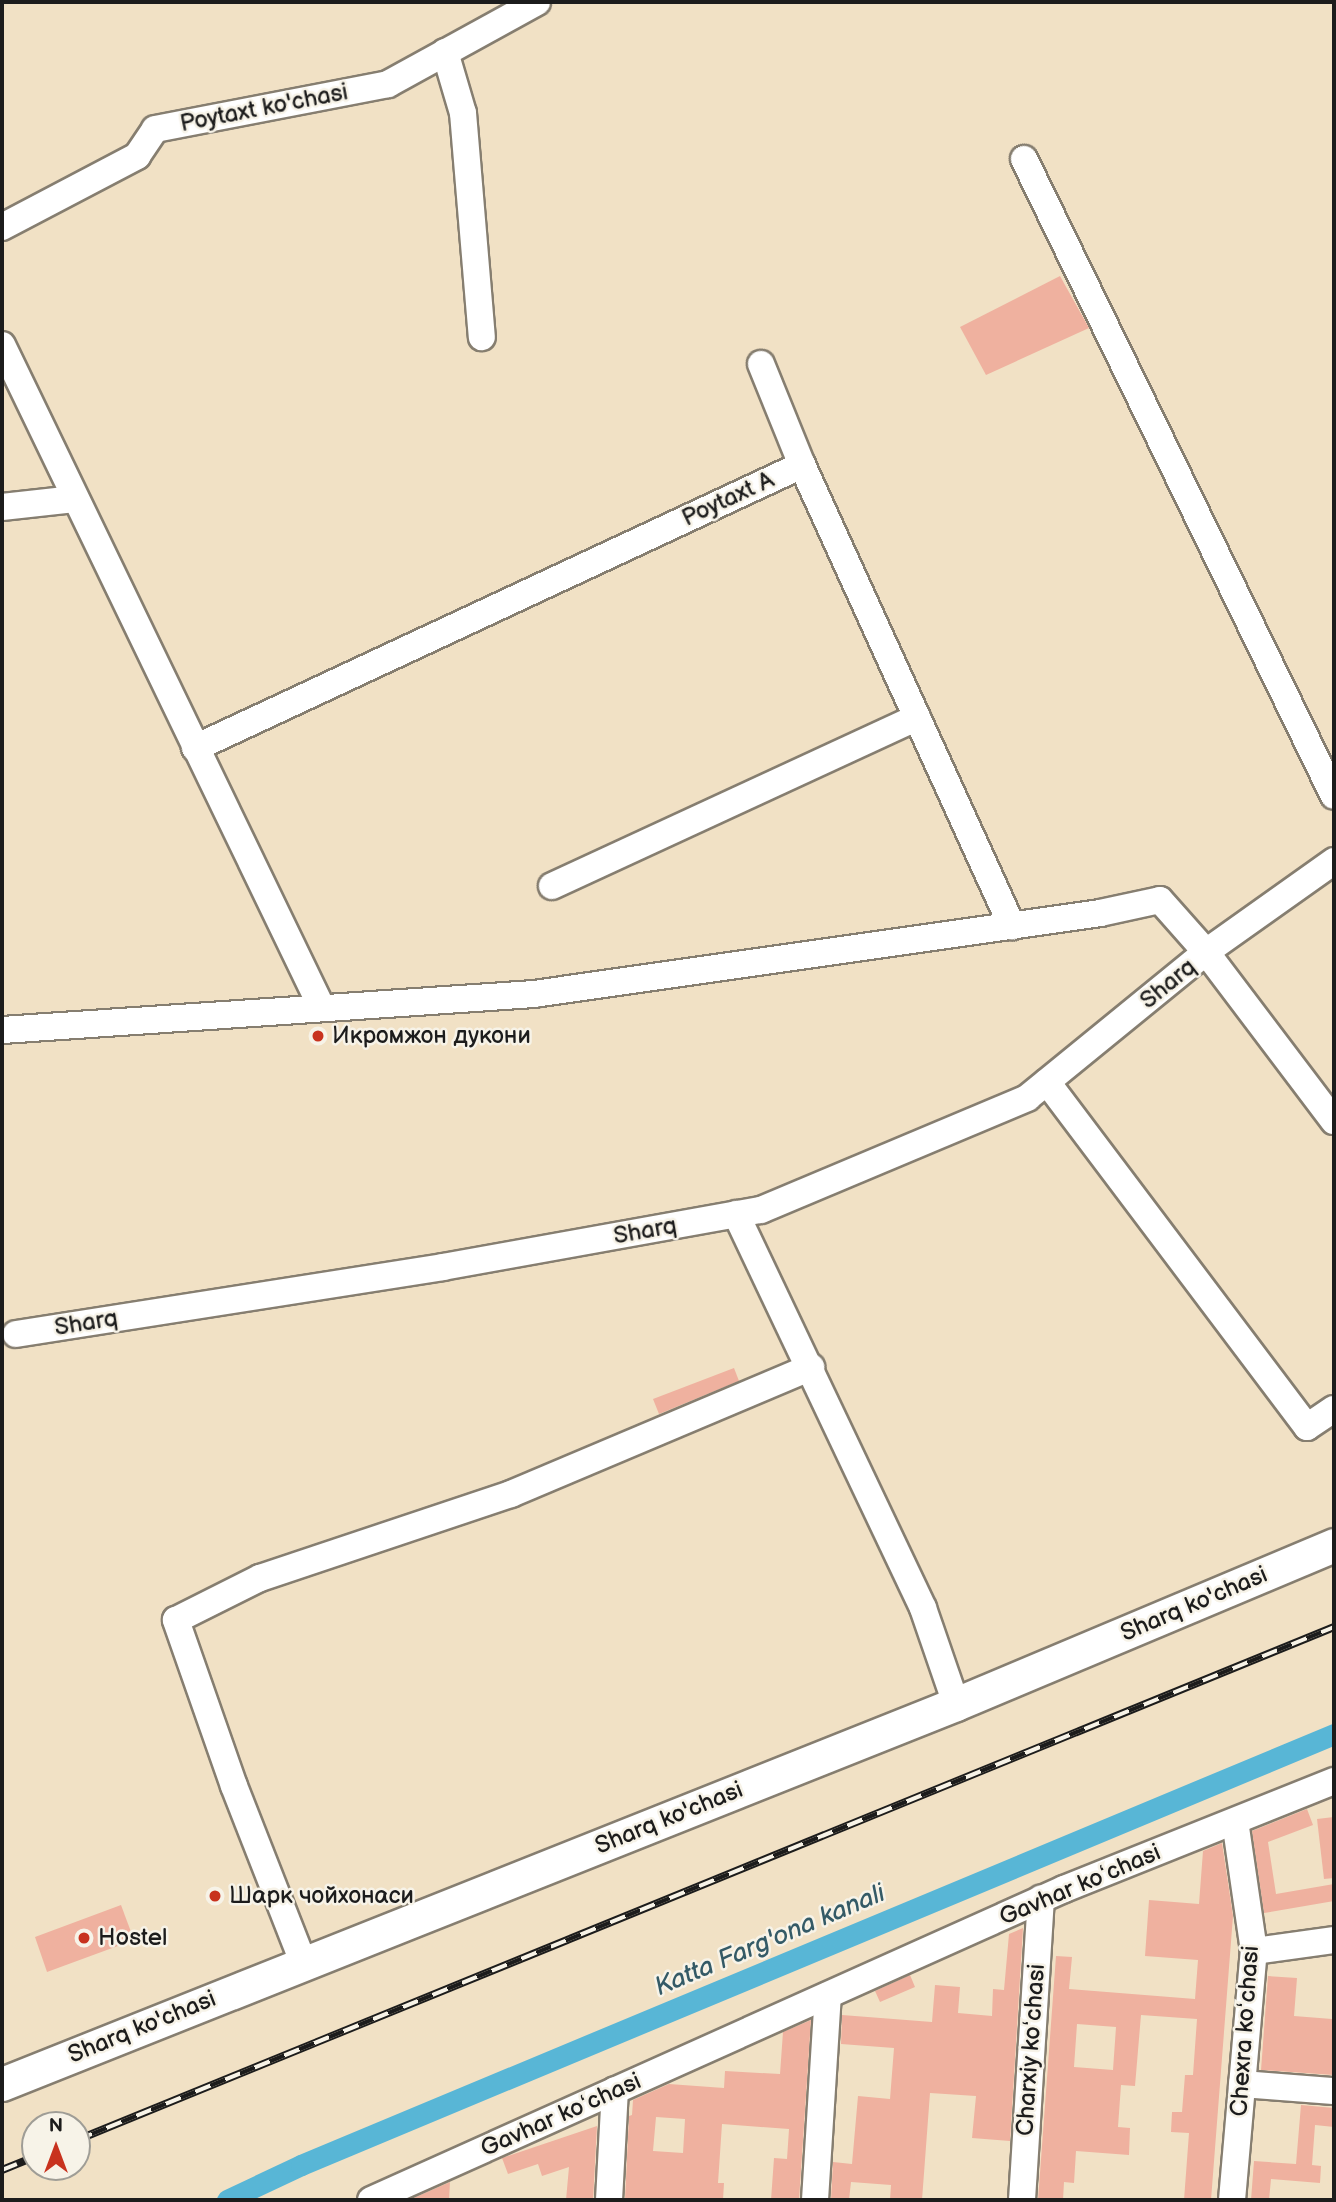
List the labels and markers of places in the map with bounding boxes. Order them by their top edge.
place label: Икромжон дукони [332,1022,531,1050]
marker: Икромжон дукони [310,1028,326,1044]
place label: Шарк чойхонаси [229,1882,414,1910]
marker: Шарк чойхонаси [207,1888,223,1904]
place label: Hostel [98,1924,167,1952]
marker: Hostel [76,1930,92,1946]

